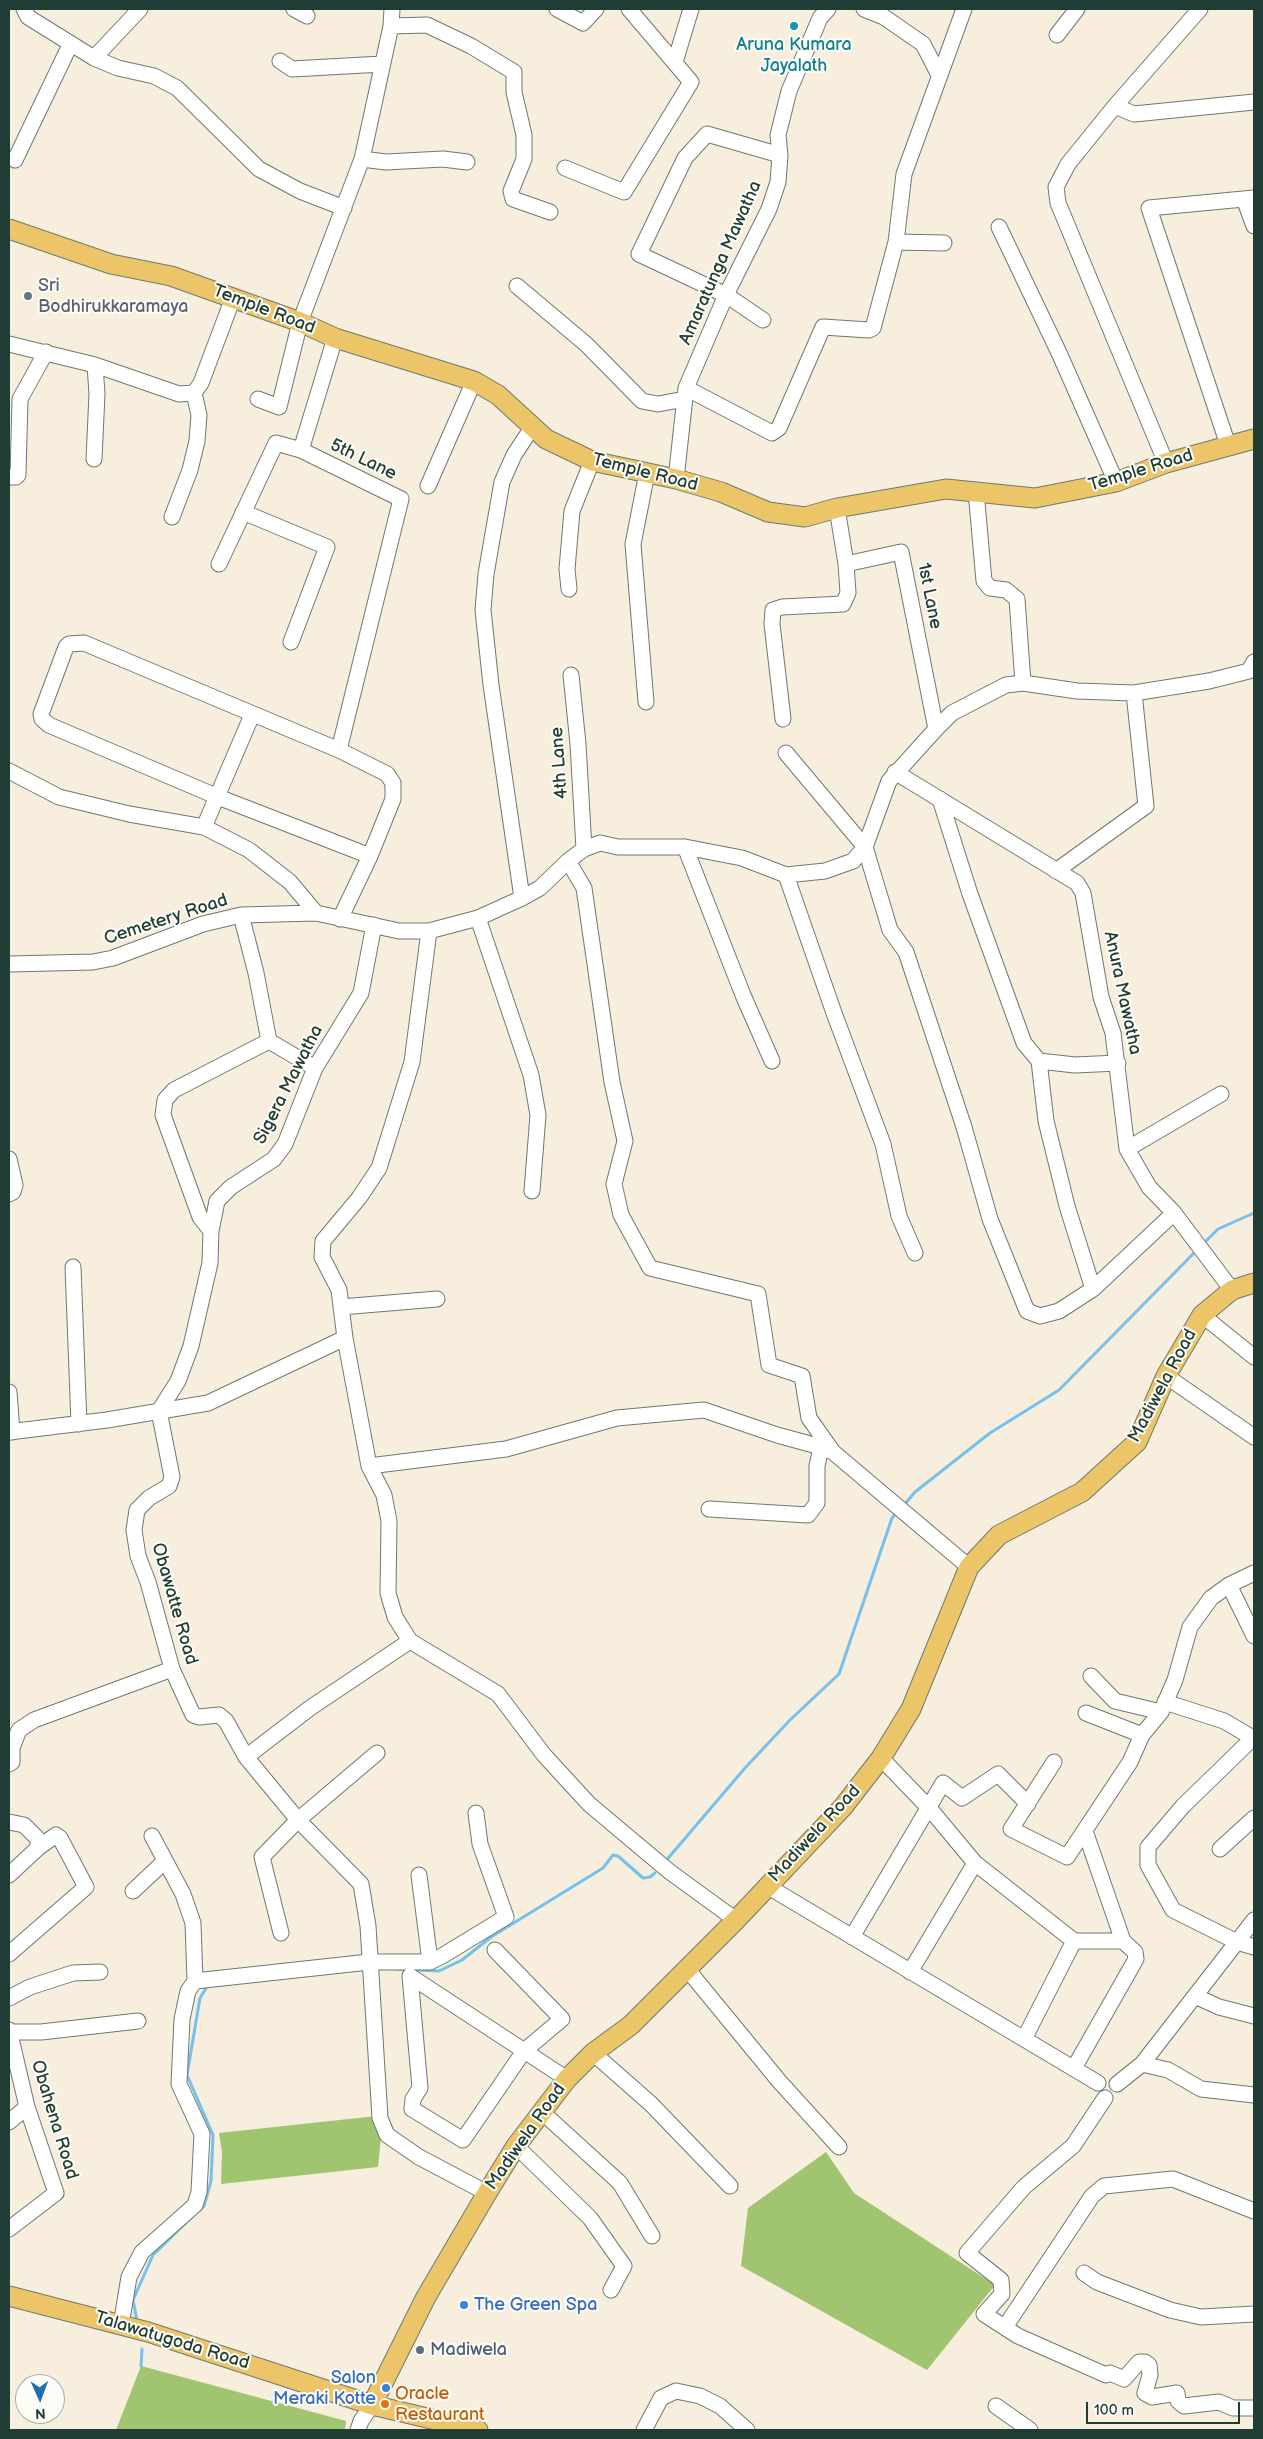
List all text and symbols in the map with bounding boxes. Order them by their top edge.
marker: Aruna Kumara Jayalath [788,20,800,32]
place label: Aruna Kumara Jayalath [736,34,852,76]
street label: Amaratunga Mawatha [675,178,767,348]
place label: Sri Bodhirukkaramaya [38,275,188,318]
street label: Temple Road [210,281,318,339]
marker: Sri Bodhirukkaramaya [22,290,34,302]
street label: 5th Lane [326,435,400,485]
street label: Temple Road [1086,445,1196,497]
street label: Temple Road [590,449,700,497]
street label: 1st Lane [912,561,946,631]
street label: 4th Lane [547,726,573,800]
street label: Cemetery Road [102,890,230,950]
street label: Anura Mawatha [1098,929,1146,1057]
street label: Sigera Mawatha [250,1022,328,1148]
street label: Madiwela Road [1124,1326,1202,1446]
street label: Obawatte Road [146,1541,202,1667]
street label: Madiwela Road [764,1781,866,1887]
street label: Obahena Road [26,2058,82,2182]
street label: Madiwela Road [481,2079,571,2195]
place label: The Green Spa [474,2294,597,2316]
marker: The Green Spa [458,2299,470,2311]
street label: Talawatugoda Road [92,2307,252,2375]
place label: Madiwela [430,2339,507,2361]
marker: Madiwela [414,2344,426,2356]
place label: Salon Meraki Kotte [273,2367,376,2410]
north arrow [15,2374,65,2424]
marker: Salon Meraki Kotte [380,2382,392,2394]
place label: Oracle Restaurant [395,2383,485,2426]
scale bar [1088,2392,1242,2424]
marker: Oracle Restaurant [379,2398,391,2410]
text: 100 m [1094,2401,1134,2420]
text: N [35,2405,46,2422]

